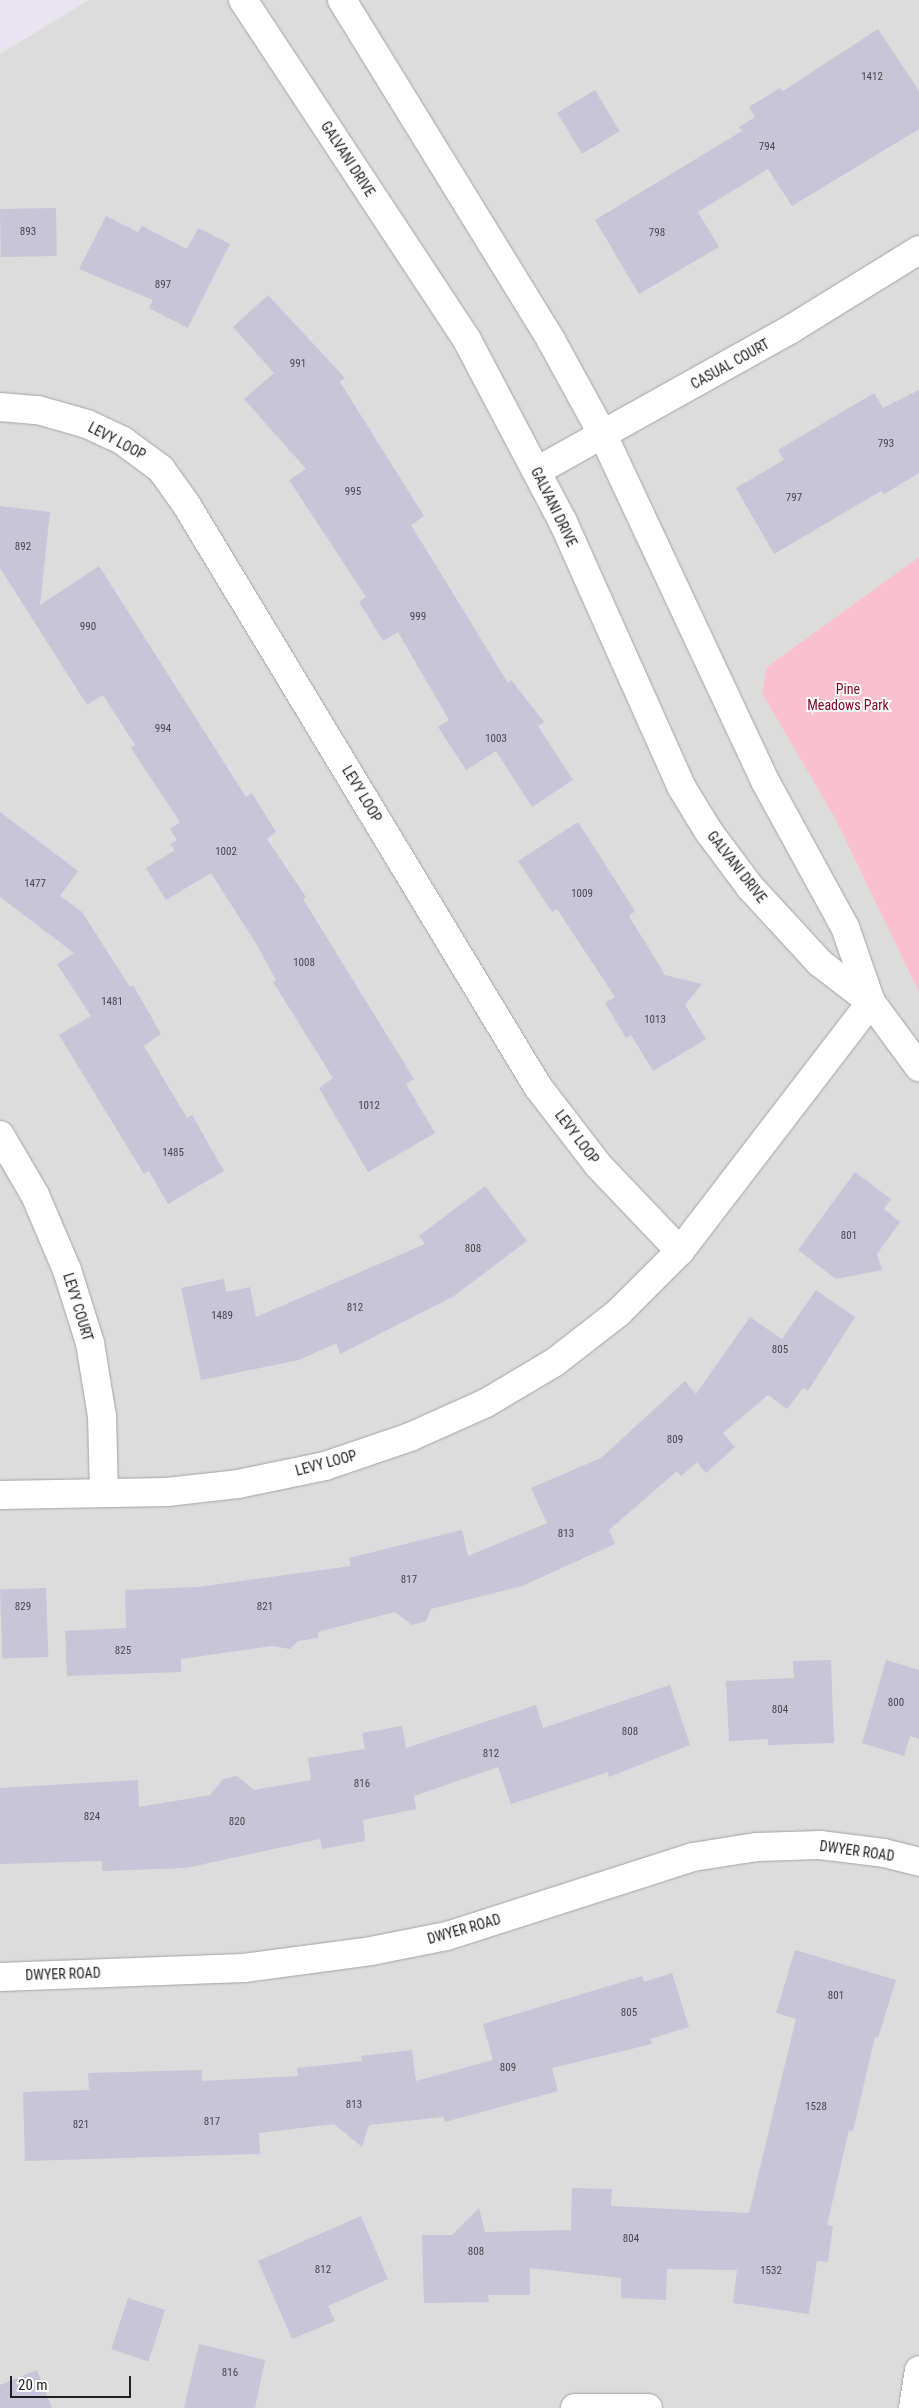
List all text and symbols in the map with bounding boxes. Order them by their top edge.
house number: 1412 [861,70,883,84]
street label: GALVANI DRIVE [317,118,379,200]
house number: 794 [759,140,775,154]
house number: 893 [20,225,36,239]
house number: 798 [649,226,665,240]
house number: 897 [155,278,171,292]
street label: CASUAL COURT [688,335,772,393]
house number: 991 [290,357,306,371]
street label: LEVY LOOP [85,419,149,463]
house number: 793 [878,437,894,451]
street label: GALVANI DRIVE [528,465,580,549]
house number: 995 [345,485,361,499]
house number: 797 [786,491,802,505]
house number: 892 [15,540,31,554]
house number: 999 [410,610,426,624]
house number: 990 [80,620,96,634]
park label: Pine Meadows Park [807,681,889,714]
house number: 994 [155,722,171,736]
house number: 1003 [485,732,507,746]
street label: LEVY LOOP [339,763,385,825]
street label: GALVANI DRIVE [704,828,770,906]
house number: 1002 [215,845,237,859]
house number: 1477 [24,877,46,891]
house number: 1009 [571,887,593,901]
house number: 1008 [293,956,315,970]
house number: 1481 [101,995,123,1009]
house number: 1013 [644,1013,666,1027]
house number: 1012 [358,1099,380,1113]
street label: LEVY LOOP [551,1107,603,1167]
house number: 1485 [162,1146,184,1160]
house number: 801 [841,1229,857,1243]
house number: 808 [465,1242,481,1256]
street label: LEVY COURT [60,1271,96,1343]
house number: 812 [347,1301,363,1315]
house number: 1489 [211,1309,233,1323]
house number: 805 [772,1343,788,1357]
house number: 809 [667,1433,683,1447]
street label: LEVY LOOP [293,1447,359,1479]
house number: 813 [558,1527,574,1541]
house number: 817 [401,1573,417,1587]
house number: 829 [15,1600,31,1614]
house number: 821 [257,1600,273,1614]
house number: 825 [115,1644,131,1658]
house number: 800 [888,1696,904,1710]
house number: 804 [772,1703,788,1717]
house number: 808 [622,1725,638,1739]
house number: 812 [483,1747,499,1761]
house number: 816 [354,1777,370,1791]
house number: 824 [84,1810,100,1824]
house number: 820 [229,1815,245,1829]
street label: DWYER ROAD [819,1837,895,1865]
street label: DWYER ROAD [425,1911,503,1947]
street label: DWYER ROAD [25,1964,101,1984]
house number: 801 [828,1989,844,2003]
house number: 805 [621,2006,637,2020]
house number: 809 [500,2061,516,2075]
house number: 813 [346,2098,362,2112]
house number: 1528 [805,2100,827,2114]
house number: 817 [204,2115,220,2129]
house number: 821 [73,2118,89,2132]
house number: 804 [623,2232,639,2246]
house number: 808 [468,2245,484,2259]
house number: 812 [315,2263,331,2277]
house number: 1532 [760,2264,782,2278]
scale bar [12,2366,134,2398]
house number: 816 [222,2366,238,2380]
text: 20 m [18,2376,48,2394]

